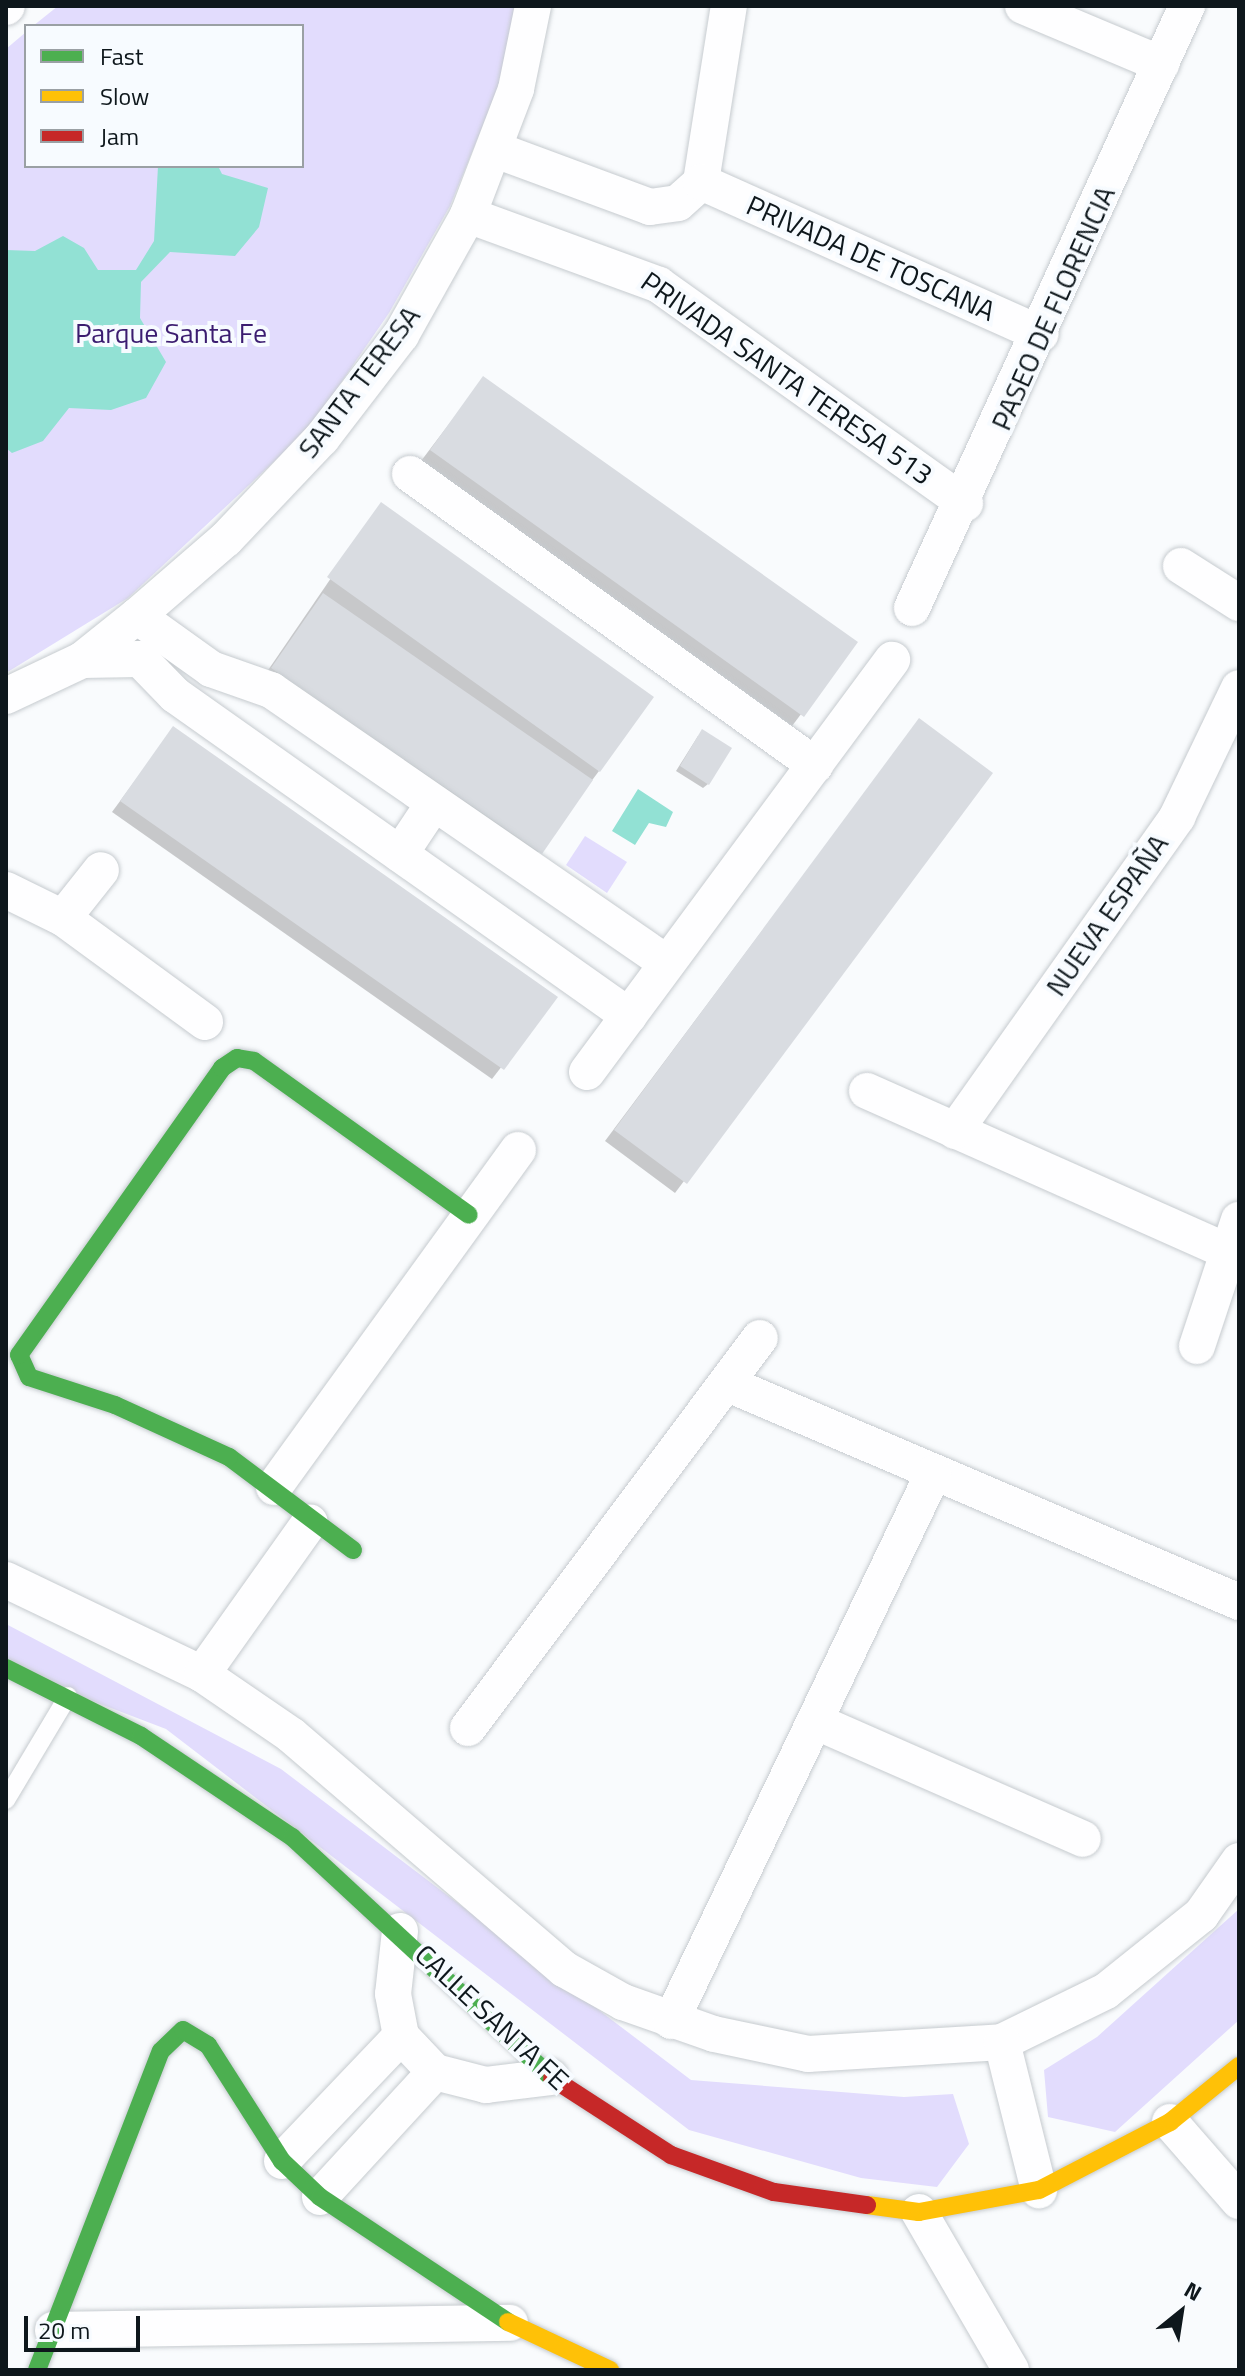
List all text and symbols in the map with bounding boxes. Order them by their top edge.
legend [24,24,304,168]
text: Fast [100,38,143,74]
text: Slow [100,78,149,114]
text: Jam [100,118,139,154]
street label: PASEO DE FLORENCIA [984,181,1122,435]
street label: PRIVADA DE TOSCANA [742,188,1000,328]
street label: PRIVADA SANTA TERESA 513 [635,264,939,492]
street label: SANTA TERESA [291,300,427,464]
park label: Parque Santa Fe [75,316,267,350]
street label: NUEVA ESPAÑA [1039,828,1175,1002]
street label: CALLE SANTA FE [408,1937,576,2097]
north arrow [1141,2272,1221,2352]
text: N [1178,2273,1208,2310]
scale bar [28,2300,144,2350]
text: 20 m [38,2312,90,2348]

